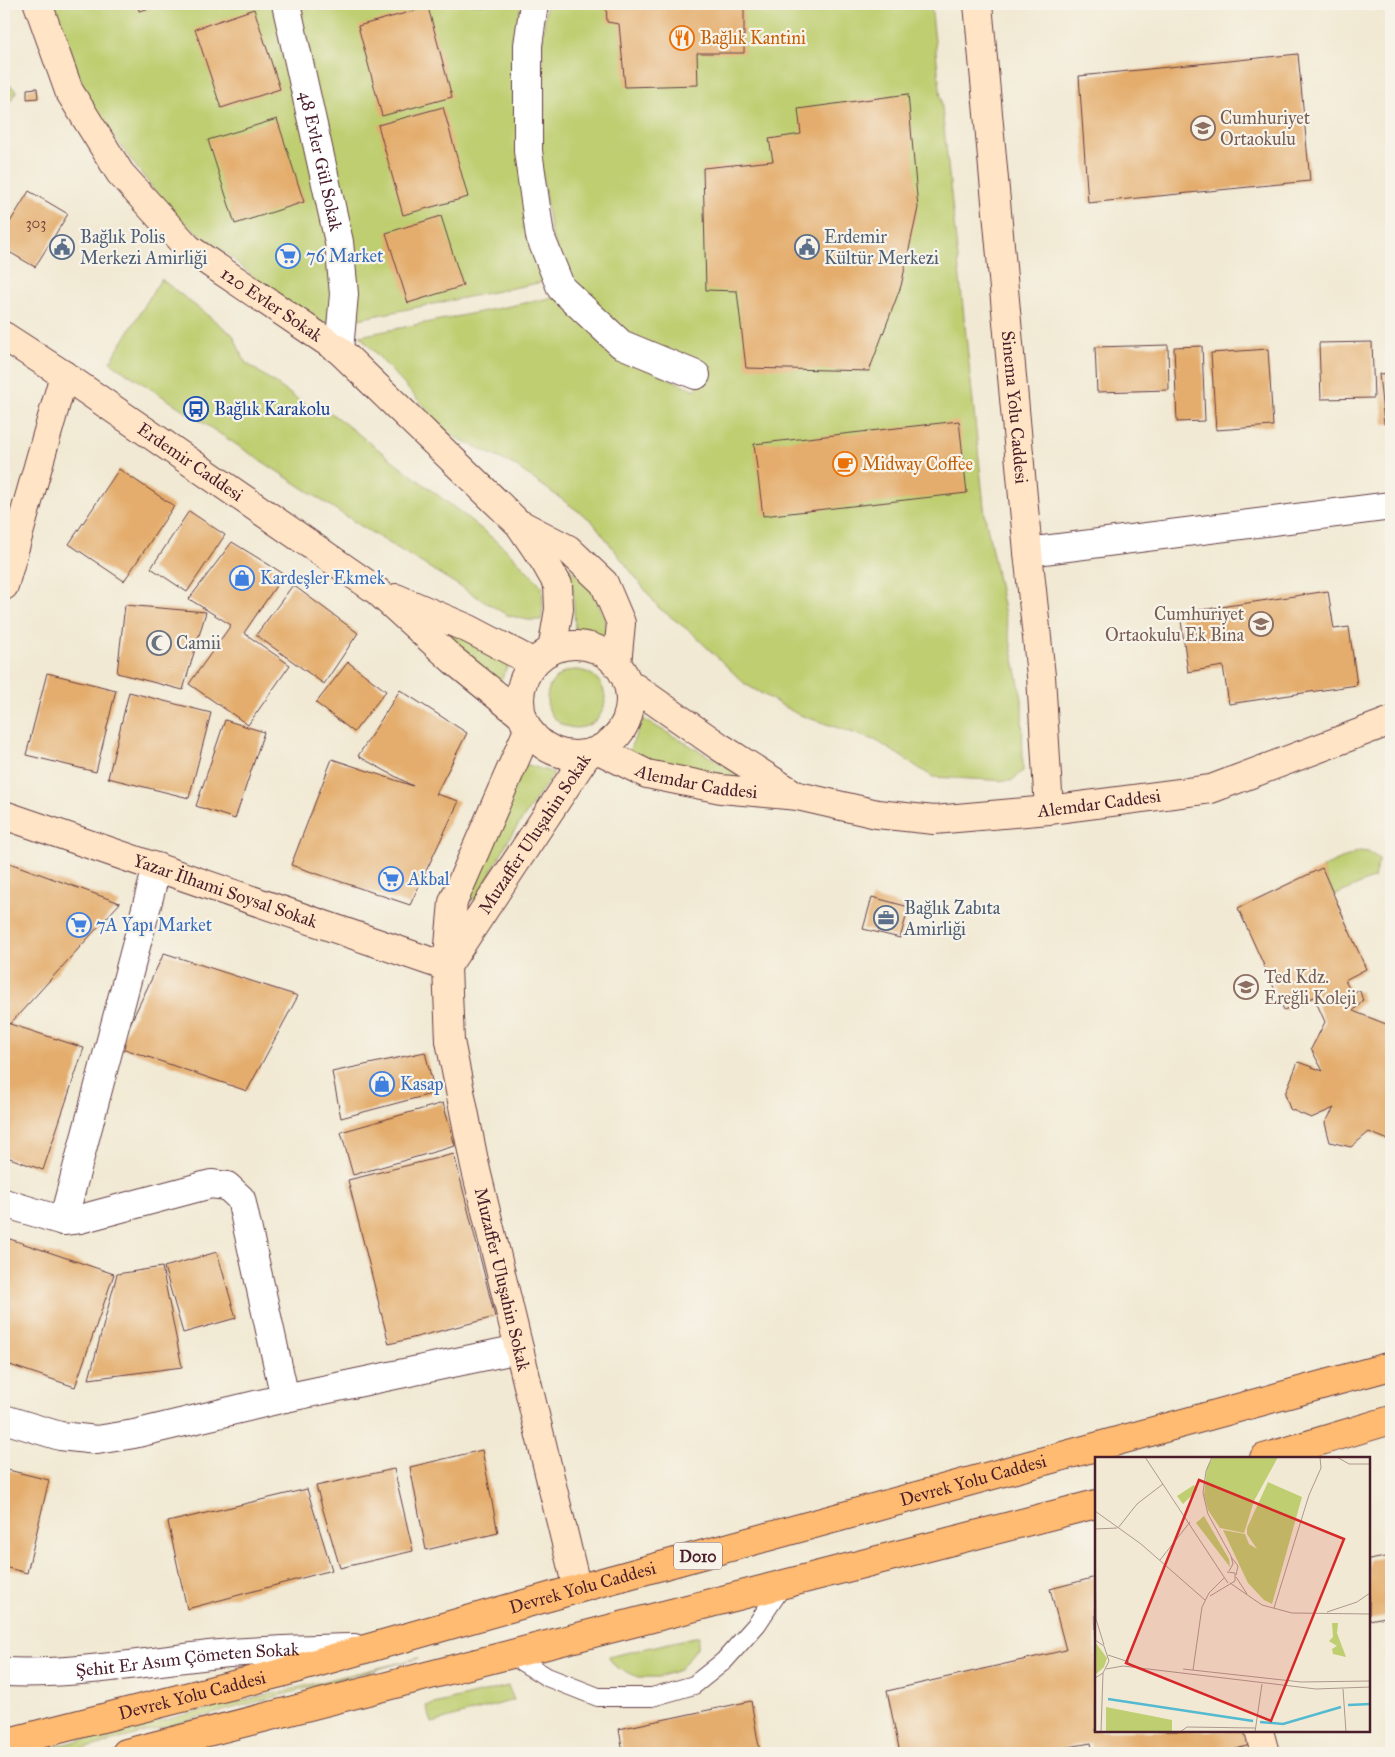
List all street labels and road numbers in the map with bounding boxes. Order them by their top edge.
street label: 48 Evler Gül Sokak [295,89,347,234]
street label: 120 Evler Sokak [216,262,327,347]
street label: Sinema Yolu Caddesi [997,330,1033,485]
street label: Erdemir Caddesi [133,418,248,506]
street label: Muzaffer Uluşahin Sokak [473,749,596,918]
street label: Alemdar Caddesi [631,759,759,803]
street label: Alemdar Caddesi [1036,785,1162,822]
street label: Yazar İlhami Soysal Sokak [130,849,321,933]
street label: Muzaffer Uluşahin Sokak [470,1185,535,1374]
street label: Devrek Yolu Caddesi [897,1450,1049,1511]
road number: D010 [674,1542,722,1570]
street label: Devrek Yolu Caddesi [507,1557,658,1619]
street label: Şehit Er Asım Çömeten Sokak [75,1638,300,1681]
street label: Devrek Yolu Caddesi [116,1666,268,1725]

